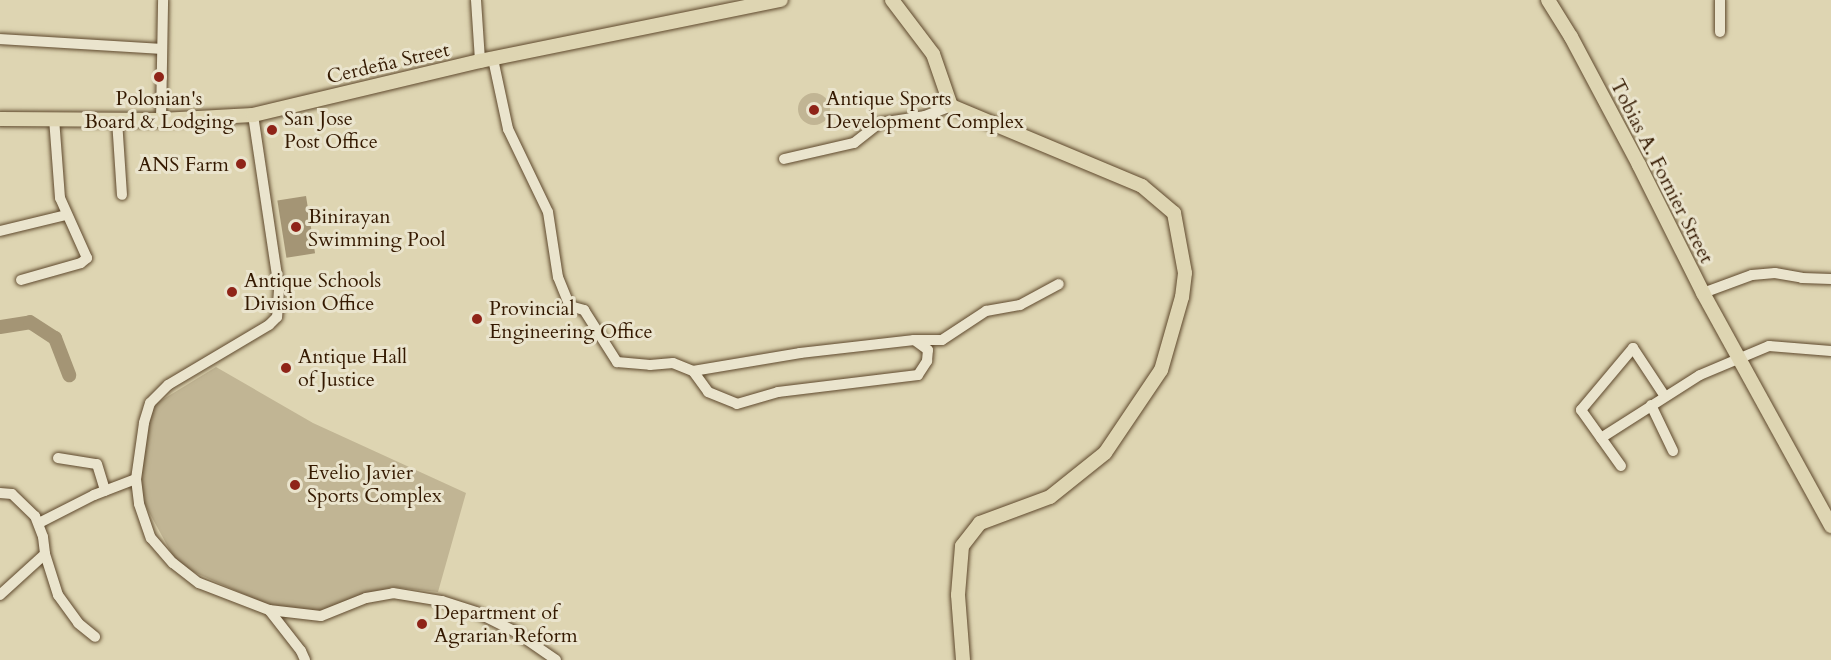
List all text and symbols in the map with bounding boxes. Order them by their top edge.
street label: Cerdeña Street [324,37,452,89]
marker: Polonian's Board & Lodging [152,70,166,84]
street label: Tobias A. Fornier Street [1605,75,1719,267]
place label: Polonian's Board & Lodging [84,86,234,133]
place label: Antique Sports Development Complex [826,86,1024,133]
marker: Antique Sports Development Complex [807,103,821,117]
place label: San Jose Post Office [284,106,378,153]
marker: San Jose Post Office [265,123,279,137]
place label: ANS Farm [138,152,229,176]
marker: ANS Farm [234,157,248,171]
place label: Binirayan Swimming Pool [308,204,446,251]
marker: Binirayan Swimming Pool [289,220,303,234]
place label: Antique Schools Division Office [244,268,381,315]
marker: Antique Schools Division Office [225,285,239,299]
place label: Provincial Engineering Office [489,296,653,343]
marker: Provincial Engineering Office [470,312,484,326]
place label: Antique Hall of Justice [298,344,407,391]
marker: Antique Hall of Justice [279,361,293,375]
place label: Evelio Javier Sports Complex [307,461,442,508]
marker: Evelio Javier Sports Complex [288,478,302,492]
place label: Department of Agrarian Reform [434,600,578,647]
marker: Department of Agrarian Reform [415,617,429,631]

